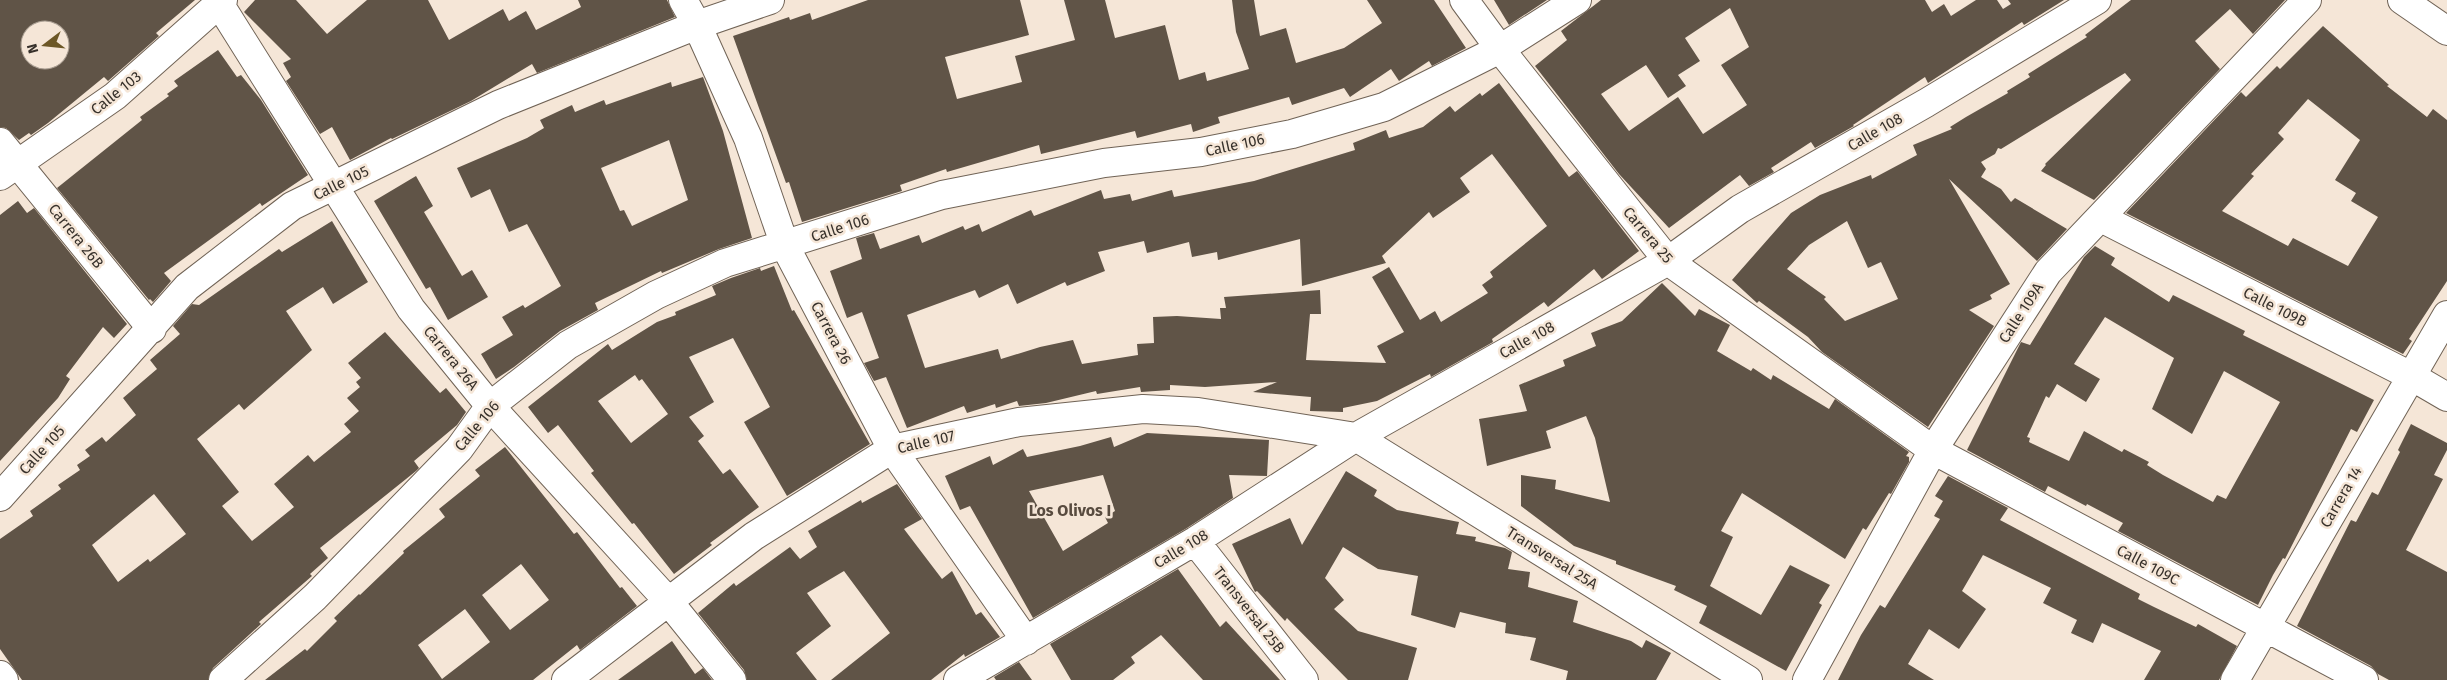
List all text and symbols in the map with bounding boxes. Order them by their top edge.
north arrow [20,20,70,70]
text: N [24,42,42,55]
street label: Calle 103 [87,67,145,119]
street label: Calle 108 [1844,109,1906,155]
street label: Calle 106 [1204,130,1266,160]
street label: Calle 105 [310,162,372,204]
street label: Carrera 26B [45,200,107,272]
street label: Carrera 25 [1619,203,1677,267]
street label: Calle 106 [809,210,871,246]
street label: Calle 109A [1995,279,2047,346]
street label: Calle 109B [2240,283,2310,331]
street label: Carrera 26 [807,299,855,367]
street label: Calle 108 [1496,318,1558,362]
street label: Carrera 26A [420,322,483,394]
street label: Calle 106 [451,397,503,455]
street label: Calle 105 [15,422,69,478]
street label: Calle 107 [896,427,957,457]
street label: Carrera 14 [2316,463,2366,531]
district label: Los Olivos I [1029,501,1111,520]
street label: Transversal 25A [1503,523,1601,593]
street label: Calle 108 [1151,526,1211,572]
street label: Calle 109C [2114,541,2183,589]
street label: Transversal 25B [1210,563,1288,657]

